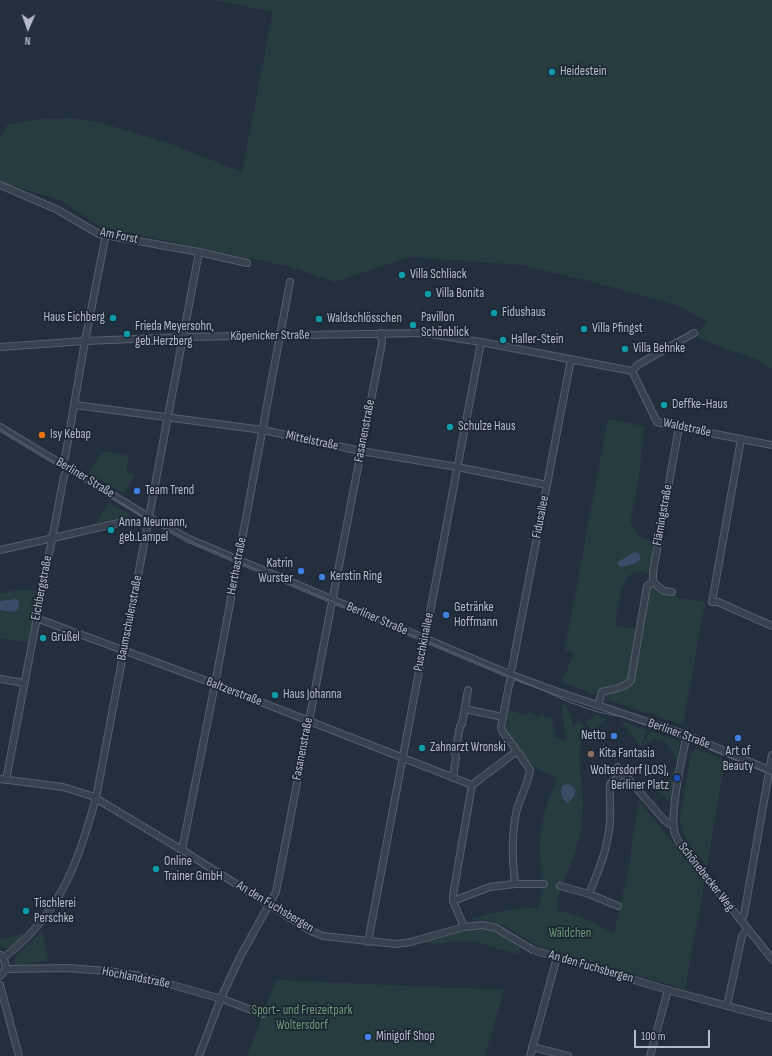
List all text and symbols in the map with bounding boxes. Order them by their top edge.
north arrow [8,8,48,48]
text: N [24,34,31,47]
place label: Heidestein [560,64,607,80]
marker: Heidestein [547,67,557,77]
street label: Am Forst [99,224,139,248]
place label: Villa Schliack [410,267,467,283]
marker: Villa Schliack [397,270,407,280]
place label: Villa Bonita [436,286,484,302]
marker: Villa Bonita [423,289,433,299]
place label: Fidushaus [502,305,546,321]
marker: Fidushaus [489,308,499,318]
place label: Haus Eichberg [43,310,105,326]
place label: Pavillon Schönblick [421,310,469,341]
place label: Waldschlösschen [327,311,402,327]
marker: Haus Eichberg [108,313,118,323]
marker: Waldschlösschen [314,314,324,324]
place label: Frieda Meyersohn, geb.Herzberg [135,319,214,350]
marker: Pavillon Schönblick [408,320,418,330]
place label: Villa Pfingst [592,321,643,337]
marker: Villa Pfingst [579,324,589,334]
street label: Köpenicker Straße [230,328,310,344]
marker: Frieda Meyersohn, geb.Herzberg [122,329,132,339]
place label: Haller-Stein [511,332,564,348]
marker: Haller-Stein [498,335,508,345]
place label: Villa Behnke [633,341,685,357]
marker: Villa Behnke [620,344,630,354]
place label: Deffke-Haus [672,397,728,413]
street label: Fasanenstraße [351,398,379,464]
marker: Deffke-Haus [659,400,669,410]
street label: Waldstraße [662,415,712,441]
place label: Schulze Haus [458,419,516,435]
marker: Schulze Haus [445,422,455,432]
place label: Isy Kebap [50,427,91,443]
street label: Mittelstraße [284,428,340,454]
marker: Isy Kebap [37,430,47,440]
street label: Berliner Straße [53,455,117,501]
place label: Team Trend [145,483,194,499]
street label: Flämingstraße [650,483,676,547]
marker: Team Trend [132,486,142,496]
street label: Fidusallee [529,494,553,540]
place label: Anna Neumann, geb.Lampel [119,515,187,546]
marker: Anna Neumann, geb.Lampel [106,525,116,535]
street label: Herthastraße [224,536,250,596]
street label: Eichbergstraße [28,554,56,622]
place label: Katrin Wurster [258,556,293,587]
marker: Katrin Wurster [296,566,306,576]
place label: Kerstin Ring [330,569,382,585]
marker: Kerstin Ring [317,572,327,582]
street label: Baumschulenstraße [114,574,146,662]
street label: Berliner Straße [344,599,410,639]
place label: Getränke Hoffmann [454,600,498,631]
marker: Getränke Hoffmann [441,610,451,620]
street label: Puschkinallee [411,611,437,673]
place label: Grüßel [51,630,80,646]
marker: Grüßel [38,633,48,643]
street label: Baltzerstraße [204,674,264,710]
place label: Haus Johanna [283,687,342,703]
marker: Haus Johanna [270,690,280,700]
street label: Fasanenstraße [289,716,317,782]
street label: Berliner Straße [646,716,712,752]
place label: Netto [581,728,606,744]
marker: Netto [609,731,619,741]
marker: Art of Beauty [733,733,743,743]
place label: Zahnarzt Wronski [430,740,506,756]
marker: Zahnarzt Wronski [417,743,427,753]
place label: Art of Beauty [723,744,753,775]
place label: Kita Fantasia [599,746,655,762]
marker: Kita Fantasia [586,749,596,759]
place label: Woltersdorf (LOS), Berliner Platz [590,763,669,794]
marker: Woltersdorf (LOS), Berliner Platz [672,773,682,783]
street label: Schönebecker Weg [674,840,738,914]
place label: Online Trainer GmbH [164,854,223,885]
marker: Online Trainer GmbH [151,864,161,874]
street label: An den Fuchsbergen [234,878,316,936]
place label: Tischlerei Perschke [34,896,76,927]
marker: Tischlerei Perschke [21,906,31,916]
park label: Wäldchen [549,926,591,942]
street label: An den Fuchsbergen [547,947,635,987]
street label: Hochlandstraße [101,964,171,992]
park label: Sport- und Freizeitpark Woltersdorf [252,1003,352,1034]
scale bar [636,1022,712,1048]
place label: Minigolf Shop [376,1029,435,1045]
text: 100 m [641,1029,666,1044]
marker: Minigolf Shop [363,1032,373,1042]

